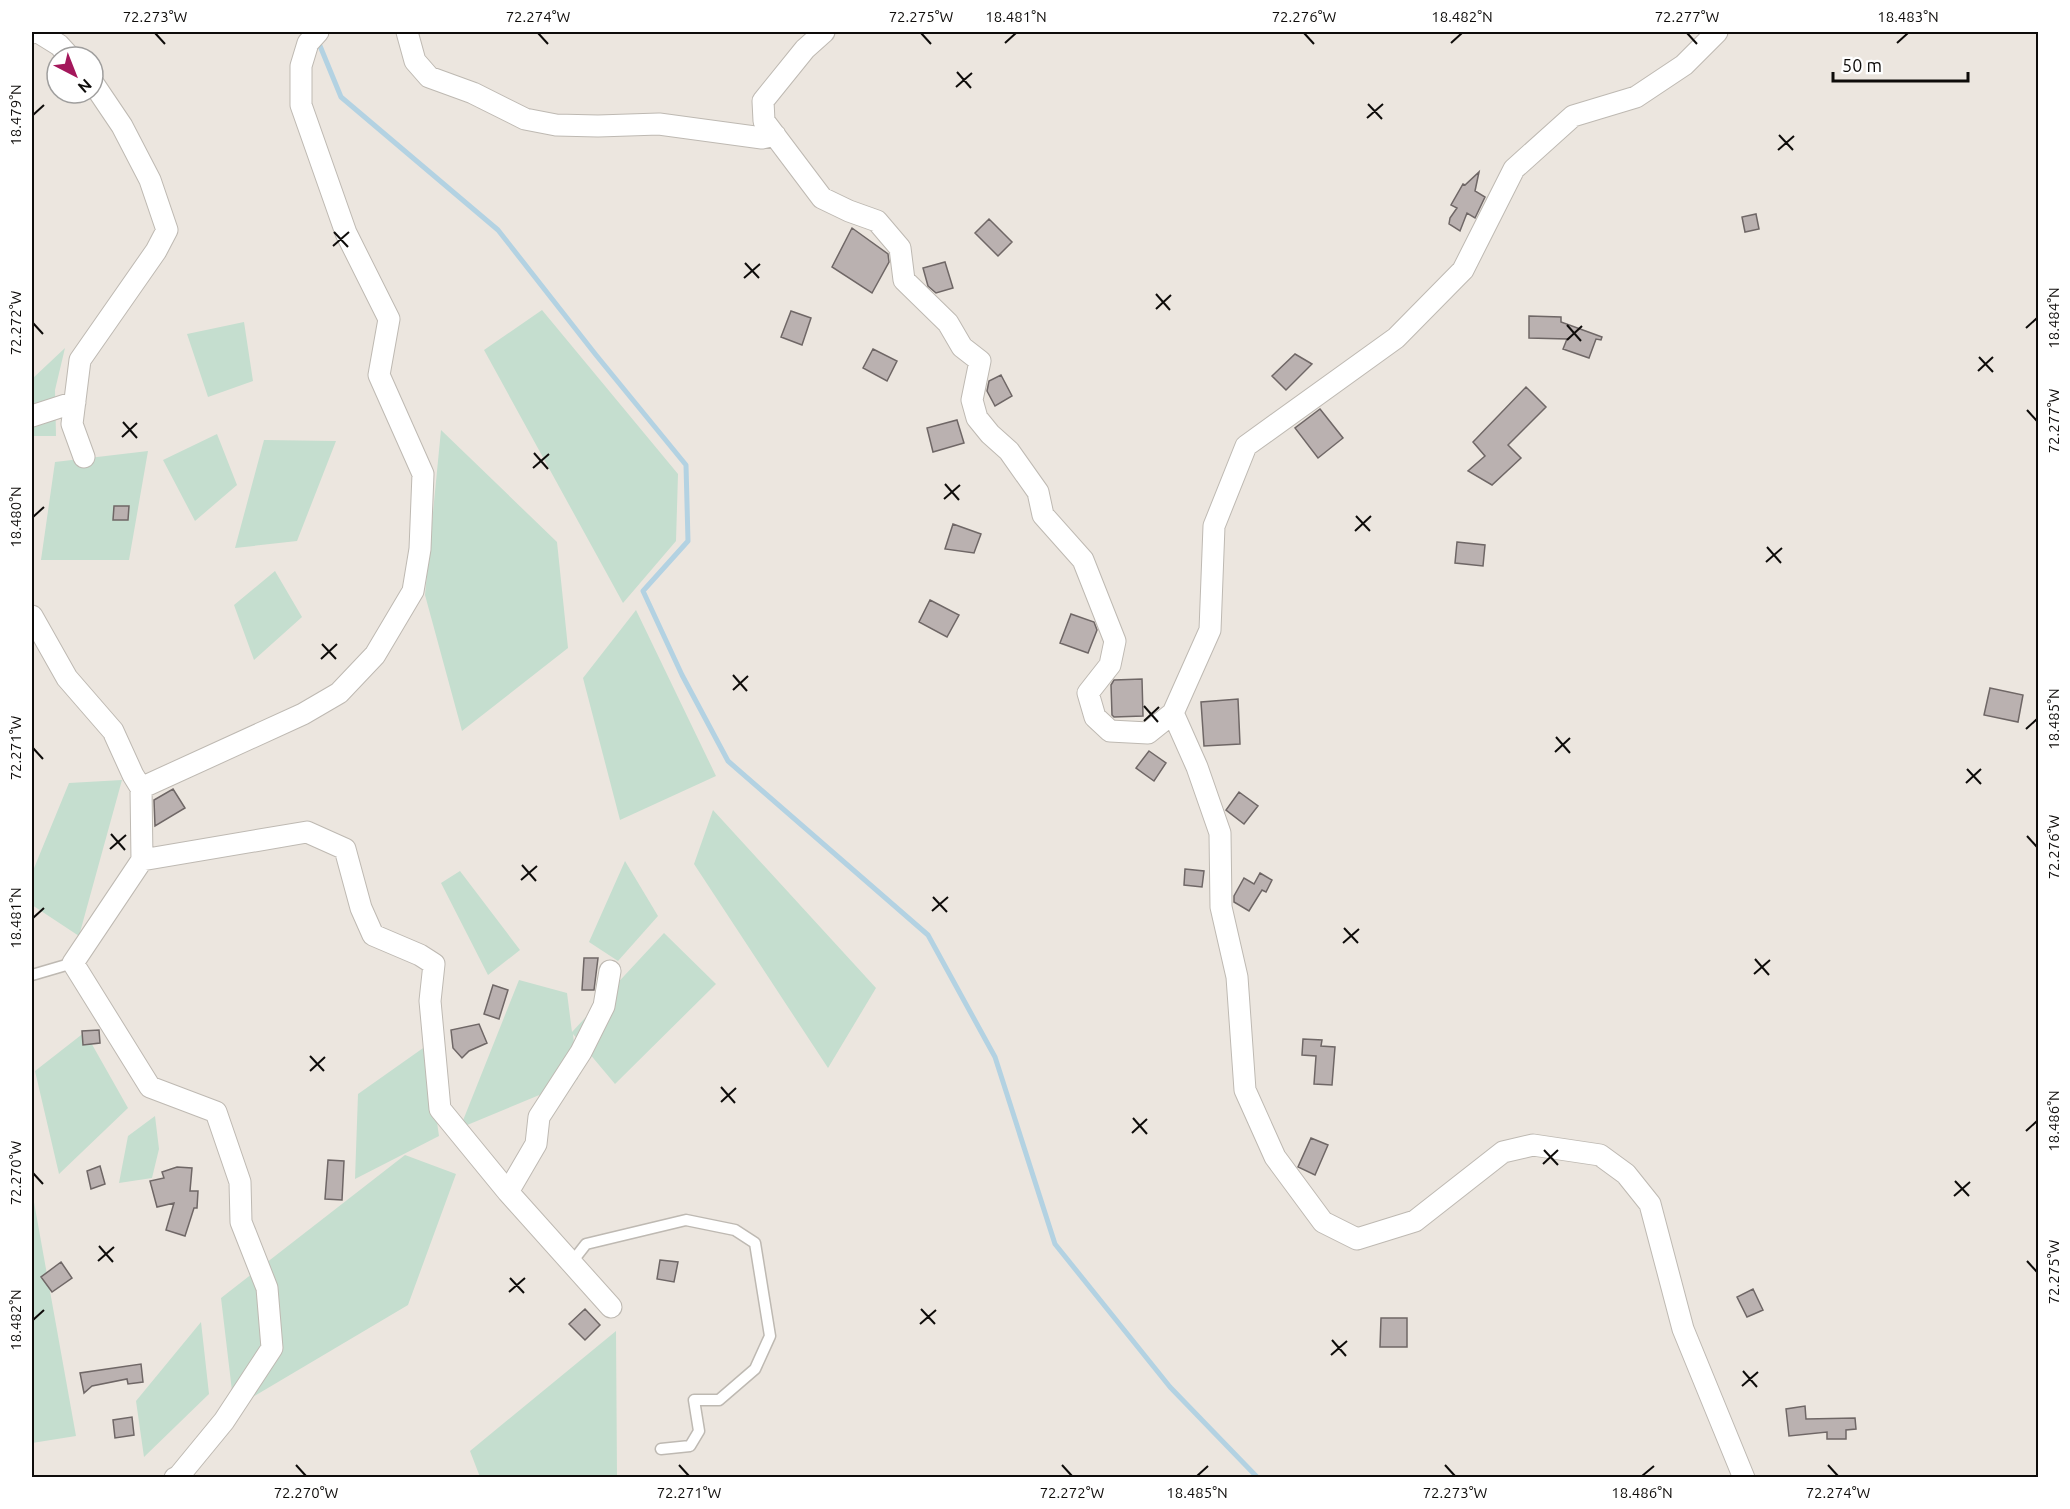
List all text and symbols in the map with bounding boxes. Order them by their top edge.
text: 72.273°W [123,8,187,25]
text: 72.274°W [506,8,570,25]
text: 72.275°W [889,8,953,25]
text: 18.481°N [985,8,1047,25]
text: 72.276°W [1272,8,1336,25]
text: 18.482°N [1431,8,1493,25]
text: 72.277°W [1655,8,1719,25]
text: 18.483°N [1877,8,1939,25]
north arrow [45,45,105,105]
scale bar [1833,45,1968,83]
text: 50 m [1842,55,1882,75]
text: N [75,75,95,97]
text: 18.479°N [7,84,24,146]
text: 18.484°N [2045,287,2062,349]
text: 72.272°W [7,291,24,355]
text: 72.277°W [2045,389,2062,453]
text: 18.480°N [7,486,24,548]
text: 18.485°N [2045,688,2062,750]
text: 72.271°W [7,716,24,780]
text: 72.276°W [2045,815,2062,879]
text: 18.481°N [7,887,24,949]
text: 18.486°N [2045,1090,2062,1152]
text: 72.270°W [7,1141,24,1205]
text: 72.275°W [2045,1240,2062,1304]
text: 18.482°N [7,1289,24,1351]
text: 72.270°W [274,1484,338,1501]
text: 72.271°W [657,1484,721,1501]
text: 72.272°W [1040,1484,1104,1501]
text: 18.485°N [1166,1484,1228,1501]
text: 72.273°W [1423,1484,1487,1501]
text: 18.486°N [1611,1484,1673,1501]
text: 72.274°W [1806,1484,1870,1501]

